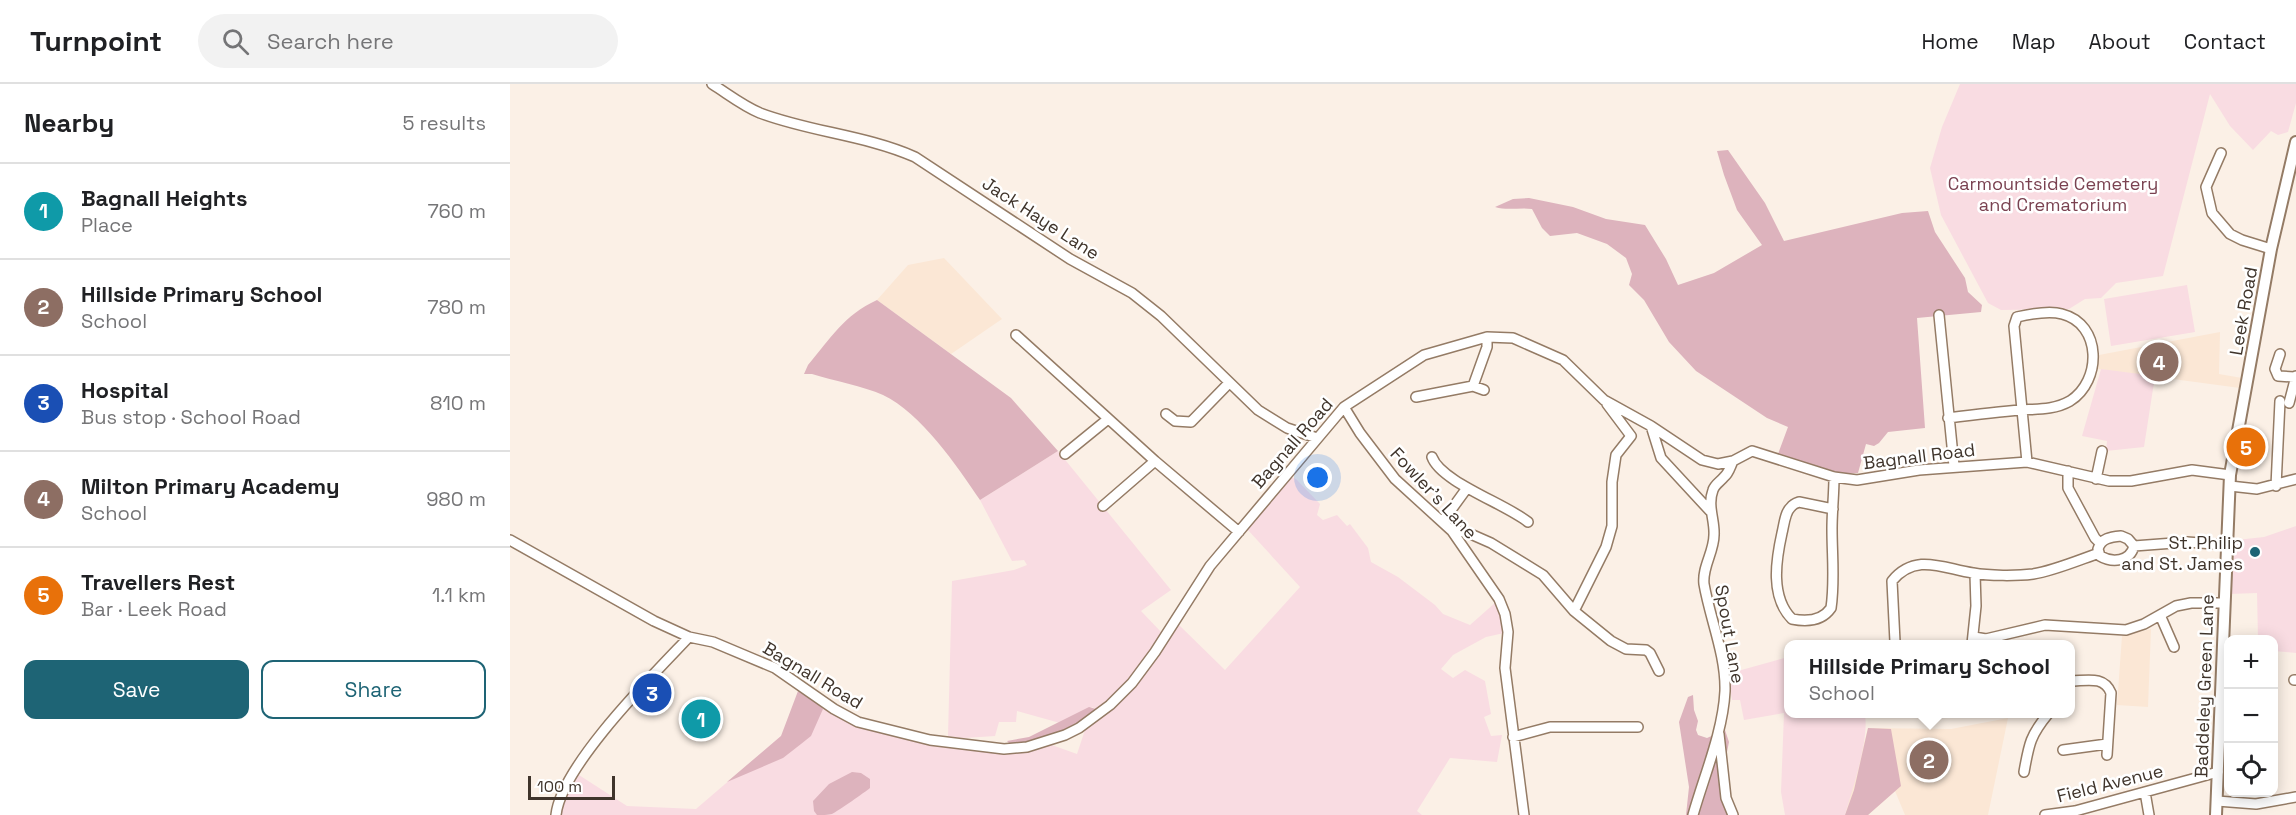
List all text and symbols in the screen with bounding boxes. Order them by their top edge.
search box [198,14,618,68]
text: Turnpoint [30,23,162,59]
icon: search [219,25,252,58]
text: Search here [267,27,394,55]
text: Home [1921,28,1979,55]
text: Map [2012,28,2056,55]
text: About [2089,28,2151,55]
text: Contact [2184,28,2266,55]
text: Nearby [24,106,114,140]
text: 5 results [402,110,486,136]
street label: Jack Haye Lane [978,171,1104,265]
park label: Carmountside Cemetery and Crematorium [1948,172,2158,216]
text: Bagnall Heights [81,184,248,212]
text: 1 [39,198,48,224]
text: 760 m [427,198,486,224]
text: Place [81,212,133,238]
street label: Leek Road [2224,265,2262,357]
text: Hillside Primary School [81,280,322,308]
text: 2 [38,294,49,320]
text: 780 m [427,294,486,320]
text: School [81,308,147,334]
pin: 4 [2140,340,2178,384]
text: Hospital [81,376,169,404]
text: 3 [37,390,50,416]
text: 810 m [430,390,486,416]
street label: Bagnall Road [1246,393,1338,493]
text: Bus stop · School Road [81,404,301,430]
pin: 5 [2226,424,2266,470]
street label: Bagnall Road [1862,438,1976,474]
street label: Fowler's Lane [1386,442,1482,544]
your location [1303,463,1332,492]
text: Milton Primary Academy [81,472,340,500]
text: 4 [37,486,50,512]
text: 980 m [426,486,486,512]
text: School [81,500,147,526]
place label: St. Philip and St. James [2121,531,2243,575]
marker: St. Philip and St. James [2248,545,2262,559]
text: Travellers Rest [81,568,235,596]
text: 5 [38,582,50,608]
text: 1.1 km [432,582,486,608]
street label: Spout Lane [1710,583,1750,685]
street label: Baddeley Green Lane [2189,594,2219,778]
text: Bar · Leek Road [81,596,227,622]
map controls [2224,635,2278,797]
button: + [2224,635,2278,689]
street label: Bagnall Road [759,636,867,714]
popup [1784,640,2075,718]
text: Hillside Primary School [1809,652,2050,680]
button: Save [24,660,249,719]
button: Share [261,660,486,719]
pin: 3 [632,670,672,716]
text: School [1809,680,1875,706]
button: − [2224,689,2278,743]
pin: 1 [682,696,720,742]
pin: 2 [1910,738,1948,782]
button: locate [2224,743,2278,797]
street label: Field Avenue [2054,759,2166,807]
scale bar [528,773,615,800]
text: 100 m [537,776,582,797]

